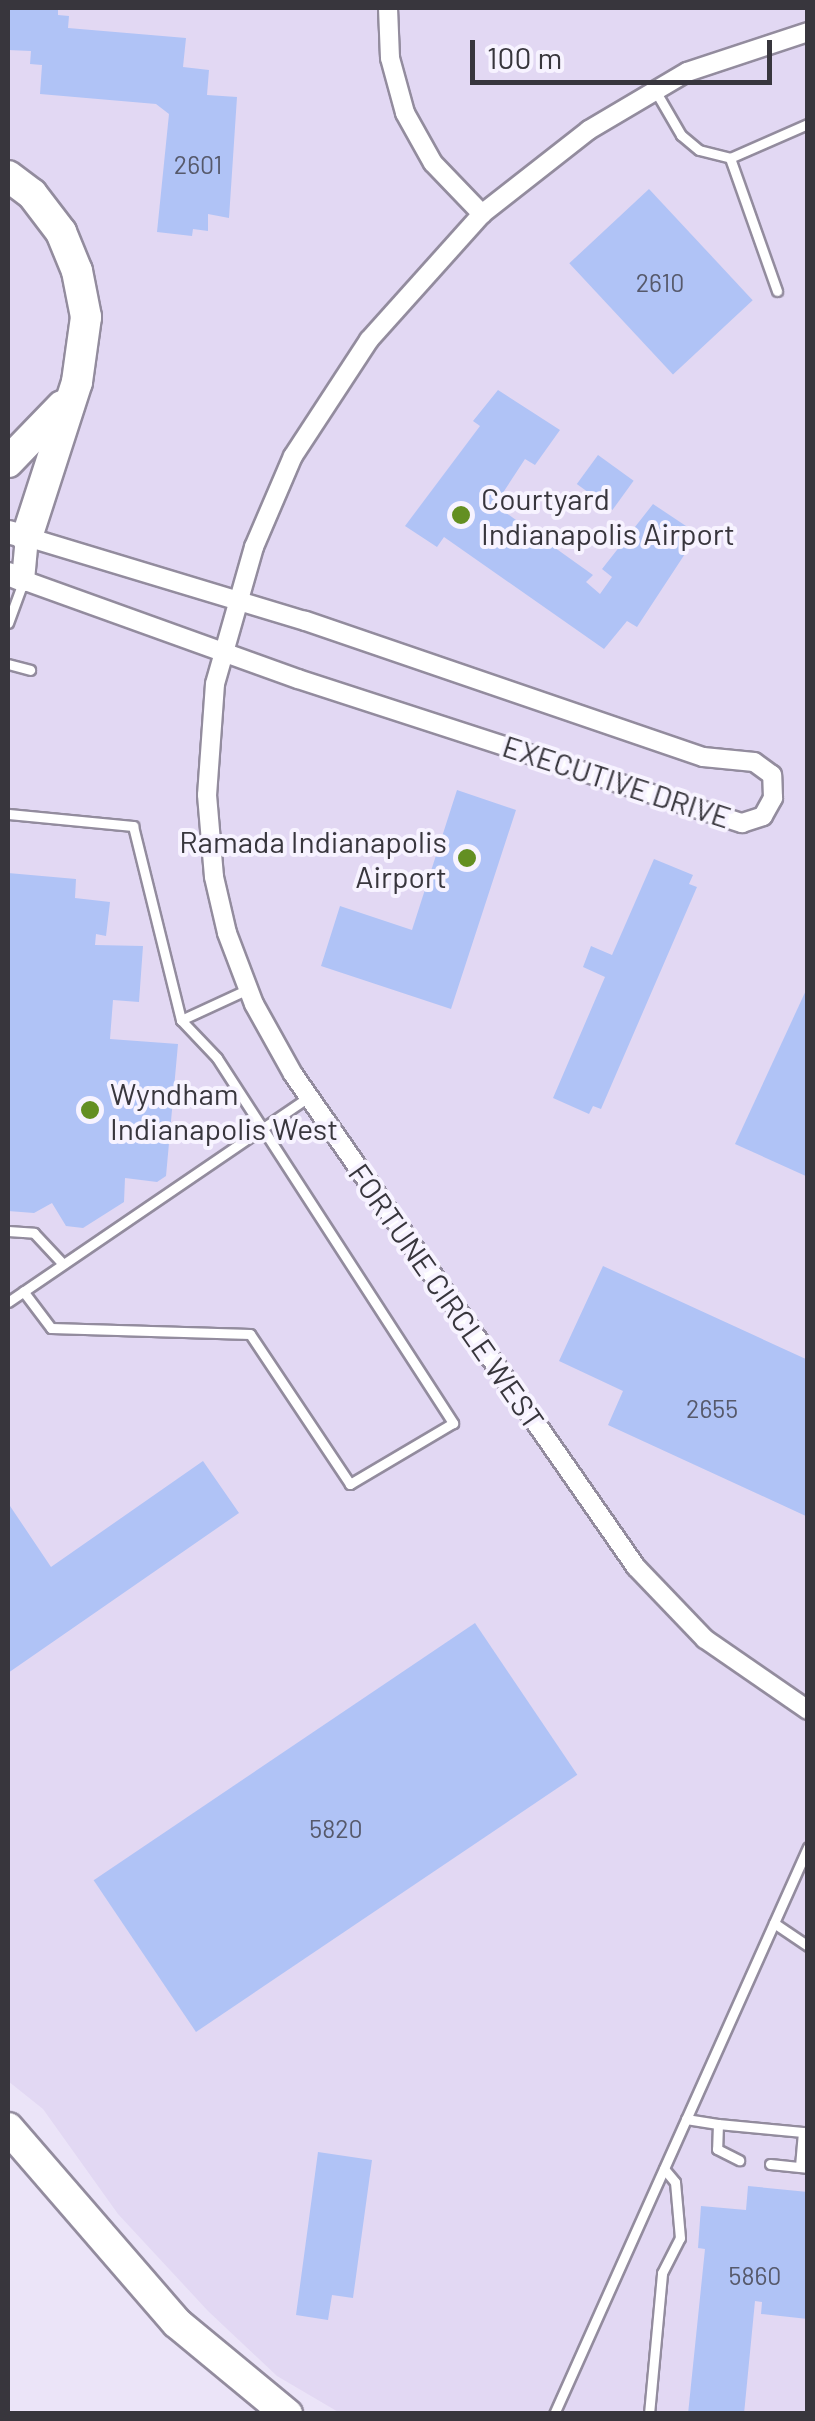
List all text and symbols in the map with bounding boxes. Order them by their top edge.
scale bar [475,20,778,82]
text: 100 m [487,39,562,75]
house number: 2601 [174,149,222,179]
house number: 2610 [636,267,684,297]
place label: Courtyard Indianapolis Airport [481,480,735,550]
marker: Courtyard Indianapolis Airport [450,504,472,526]
street label: EXECUTIVE DRIVE [498,727,736,835]
place label: Ramada Indianapolis Airport [179,823,447,894]
marker: Ramada Indianapolis Airport [456,847,478,869]
place label: Wyndham Indianapolis West [110,1075,338,1146]
marker: Wyndham Indianapolis West [79,1099,101,1121]
street label: FORTUNE CIRCLE WEST [342,1156,552,1436]
house number: 2655 [686,1393,738,1423]
house number: 5820 [309,1813,363,1843]
house number: 5860 [729,2260,781,2290]

